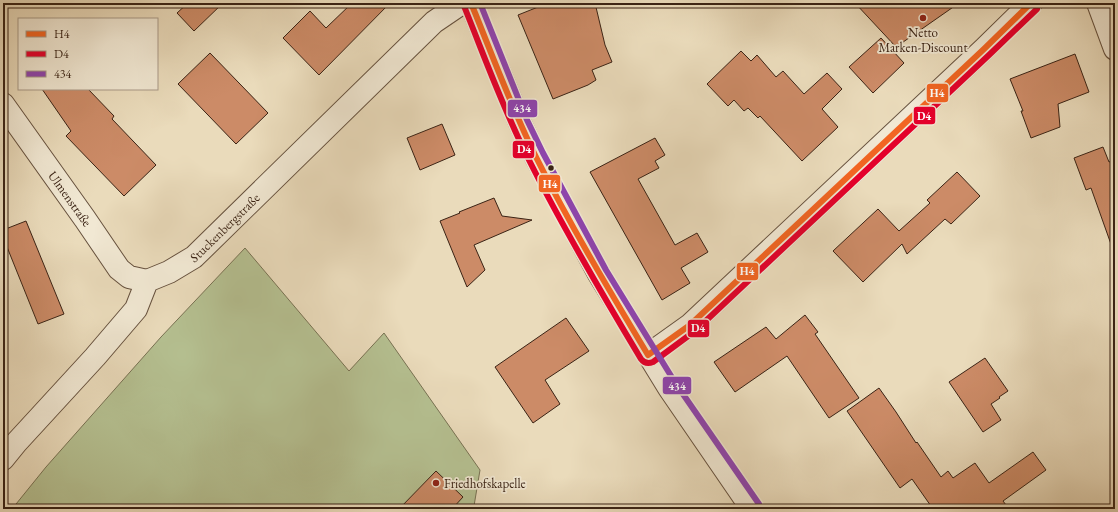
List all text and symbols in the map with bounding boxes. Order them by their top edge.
marker: Netto Marken-Discount [918,13,928,23]
legend [18,18,158,90]
place label: Netto Marken-Discount [878,24,968,56]
text: H4 [54,26,70,42]
text: D4 [54,46,69,62]
text: 434 [54,66,72,82]
line badge: H4 [926,83,949,103]
text: H4 [930,86,944,100]
line badge: 434 [507,99,538,118]
text: 434 [513,101,531,115]
line badge: D4 [913,106,936,125]
text: D4 [917,109,931,123]
line badge: D4 [512,140,535,159]
text: D4 [517,142,531,156]
unlabelled marker [546,163,556,173]
street label: Ulmenstraße [44,168,95,230]
line badge: H4 [538,174,561,193]
text: H4 [543,177,557,191]
street label: Stuckenbergstraße [187,190,263,266]
line badge: H4 [736,262,759,281]
text: H4 [740,264,754,278]
line badge: D4 [687,319,710,338]
text: D4 [691,321,705,335]
line badge: 434 [662,376,692,395]
text: 434 [668,379,686,393]
place label: Friedhofskapelle [444,475,526,492]
marker: Friedhofskapelle [431,478,441,488]

